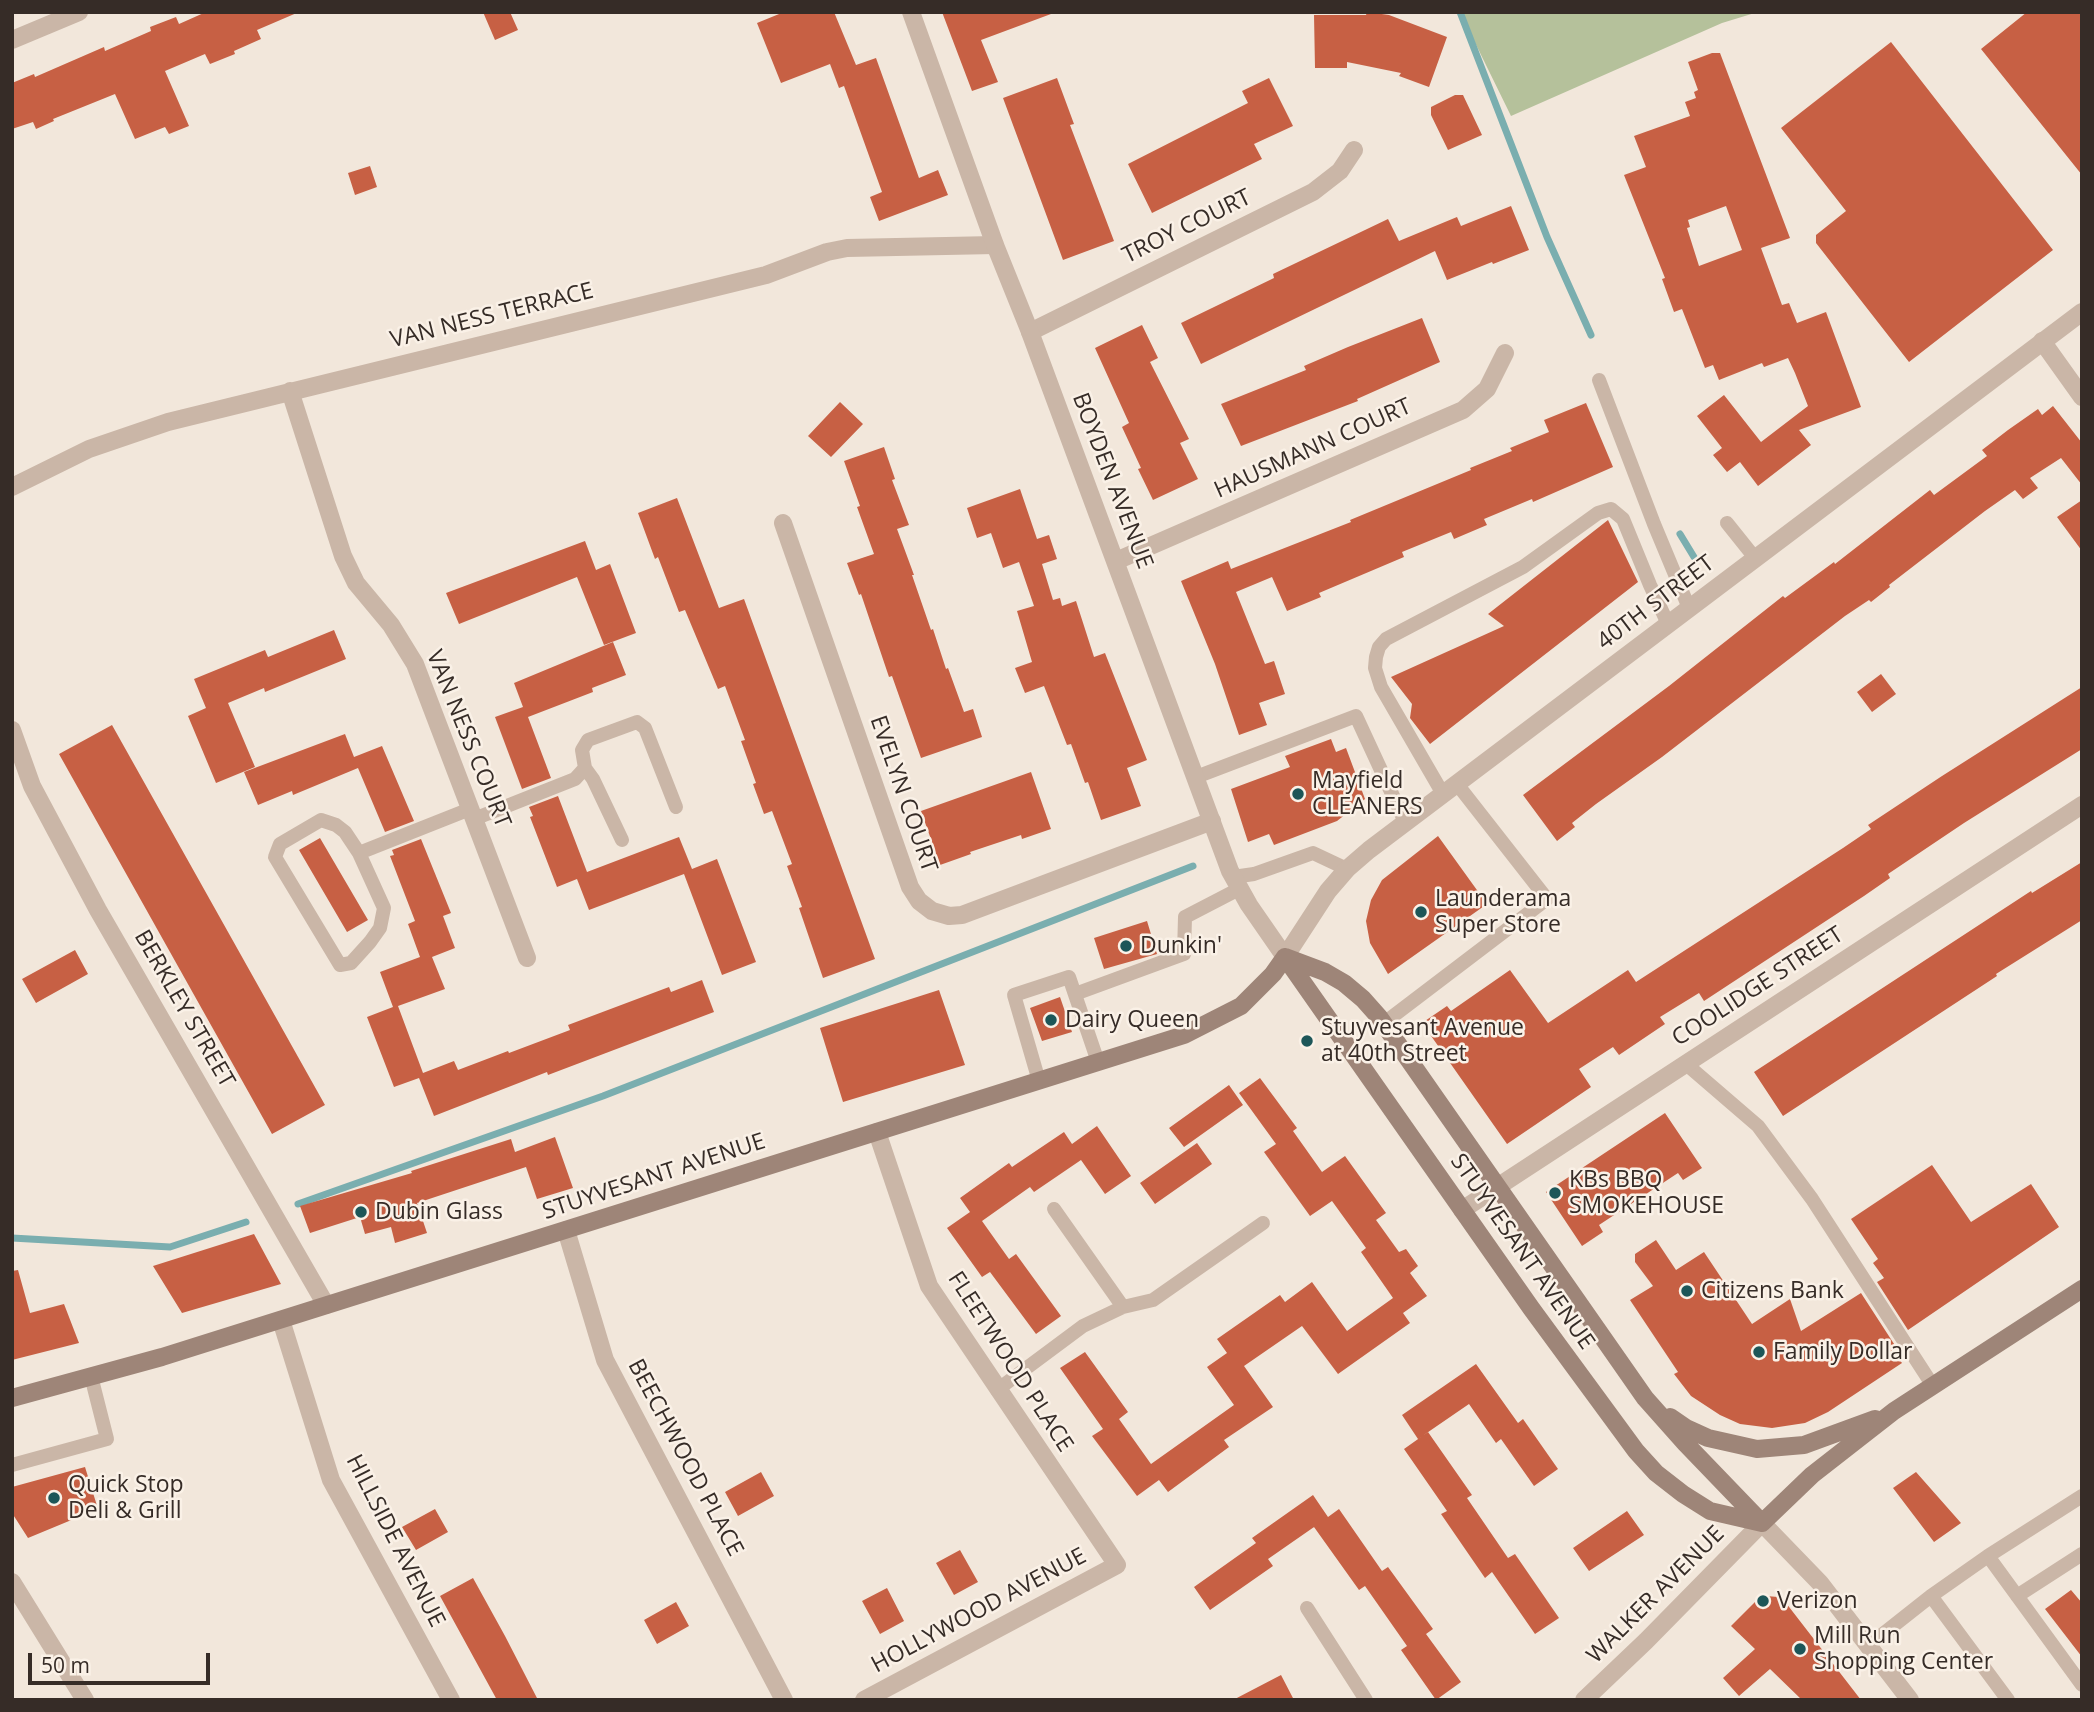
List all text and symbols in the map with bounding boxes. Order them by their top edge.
street label: TROY COURT [1118,184,1256,270]
street label: VAN NESS TERRACE [388,277,596,355]
street label: BOYDEN AVENUE [1066,389,1158,573]
street label: HAUSMANN COURT [1210,393,1416,505]
street label: 40TH STREET [1592,550,1720,656]
street label: VAN NESS COURT [420,646,516,832]
street label: EVELYN COURT [863,712,943,876]
place label: Mayfield CLEANERS [1312,767,1423,821]
marker: Mayfield CLEANERS [1290,786,1306,802]
place label: Launderama Super Store [1435,885,1571,939]
marker: Launderama Super Store [1413,904,1429,920]
street label: COOLIDGE STREET [1667,921,1849,1053]
street label: BERKLEY STREET [128,925,240,1093]
place label: Dunkin' [1140,932,1222,960]
marker: Dunkin' [1118,938,1134,954]
place label: Dairy Queen [1065,1006,1199,1034]
marker: Dairy Queen [1043,1012,1059,1028]
place label: Stuyvesant Avenue at 40th Street [1321,1014,1524,1068]
marker: Stuyvesant Avenue at 40th Street [1299,1033,1315,1049]
street label: STUYVESANT AVENUE [539,1128,769,1226]
street label: STUYVESANT AVENUE [1444,1149,1600,1355]
place label: KBs BBQ SMOKEHOUSE [1569,1166,1724,1220]
marker: KBs BBQ SMOKEHOUSE [1547,1185,1563,1201]
place label: Dubin Glass [375,1198,503,1226]
marker: Dubin Glass [353,1204,369,1220]
street label: FLEETWOOD PLACE [941,1267,1079,1457]
place label: Citizens Bank [1701,1277,1844,1305]
marker: Citizens Bank [1679,1283,1695,1299]
place label: Family Dollar [1773,1338,1912,1366]
marker: Family Dollar [1751,1344,1767,1360]
street label: BEECHWOOD PLACE [621,1355,749,1561]
street label: HILLSIDE AVENUE [340,1450,450,1632]
place label: Quick Stop Deli & Grill [68,1471,184,1525]
marker: Quick Stop Deli & Grill [46,1490,62,1506]
street label: WALKER AVENUE [1582,1521,1730,1669]
street label: HOLLYWOOD AVENUE [867,1543,1091,1679]
place label: Verizon [1777,1587,1858,1615]
marker: Verizon [1755,1593,1771,1609]
place label: Mill Run Shopping Center [1814,1622,1993,1676]
scale bar [32,1638,214,1682]
marker: Mill Run Shopping Center [1792,1641,1808,1657]
text: 50 m [41,1651,90,1679]

